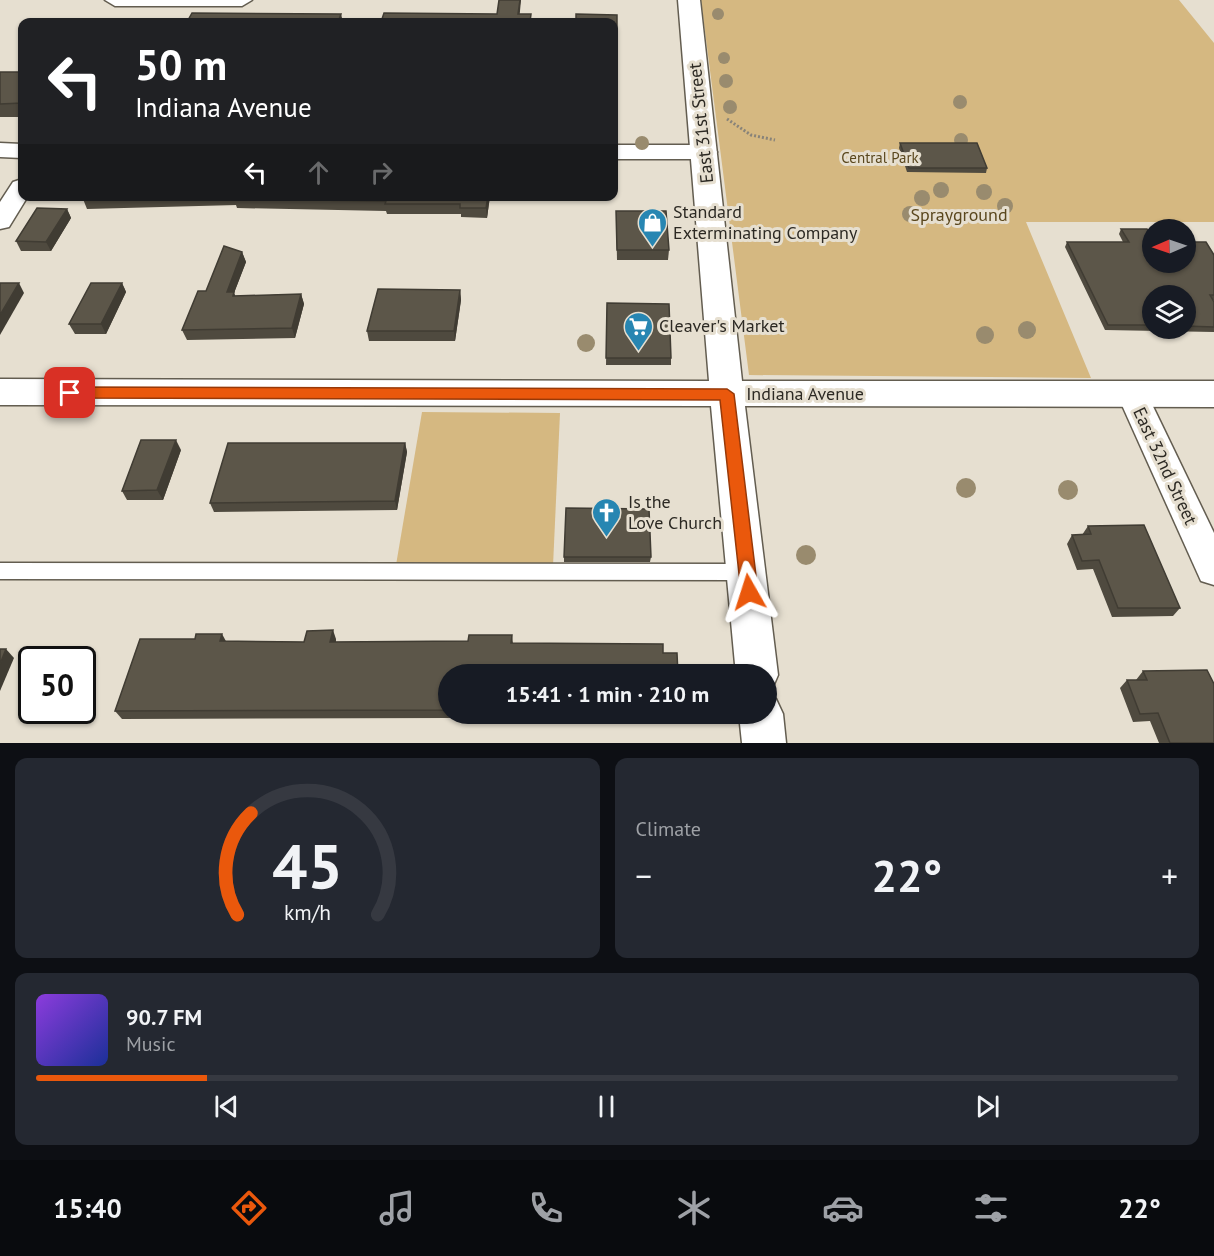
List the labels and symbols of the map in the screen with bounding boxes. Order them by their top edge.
street label: East 31st Street [683,62,718,184]
park label: Central Park [841,148,920,167]
place label: Standard Exterminating Company [673,200,858,244]
park label: Sprayground [910,203,1008,226]
shop icon: Standard Exterminating Company [636,206,668,248]
north arrow [1142,219,1196,273]
supermarket icon: Cleaver's Market [622,310,654,352]
place label: Cleaver's Market [659,314,784,337]
pin [44,367,95,418]
street label: Indiana Avenue [746,382,864,405]
street label: East 32nd Street [1128,403,1203,528]
place label: Is the Love Church [628,490,722,534]
church icon: Is the Love Church [591,496,623,538]
position arrow [717,560,781,624]
speed limit sign: 50 [18,646,96,724]

